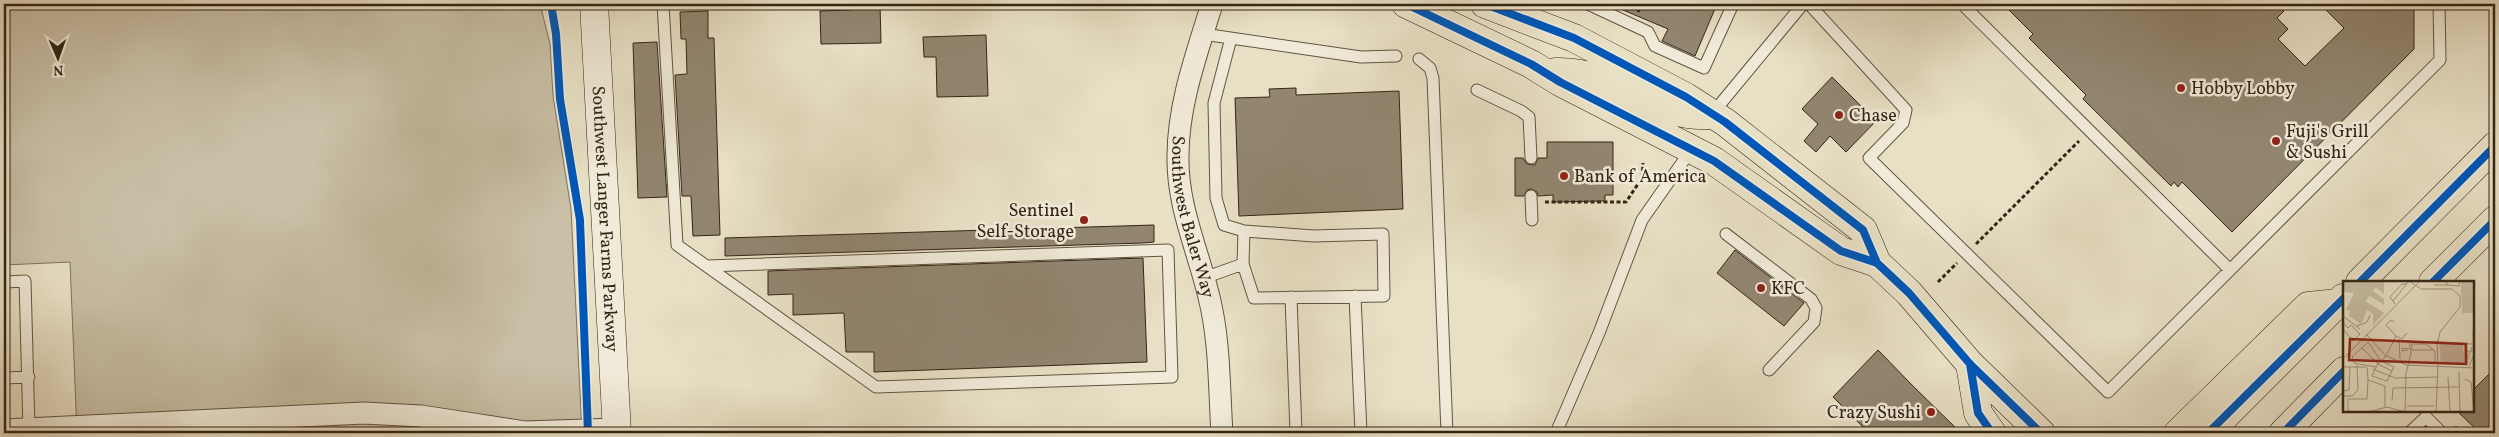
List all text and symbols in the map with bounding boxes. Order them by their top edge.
north arrow [32,32,82,82]
text: N [53,60,64,79]
place label: Hobby Lobby [2191,77,2295,102]
marker: Hobby Lobby [2175,82,2187,94]
street label: Southwest Langer Farms Parkway [584,85,624,353]
place label: Chase [1849,104,1897,129]
marker: Chase [1833,109,1845,121]
place label: Fuji's Grill & Sushi [2286,120,2369,166]
street label: Southwest Baler Way [1164,135,1220,301]
marker: Fuji's Grill & Sushi [2270,135,2282,147]
place label: Bank of America [1574,165,1707,190]
marker: Bank of America [1558,170,1570,182]
place label: Sentinel Self-Storage [977,199,1074,245]
marker: Sentinel Self-Storage [1078,214,1090,226]
place label: KFC [1771,277,1805,302]
inset map [2343,281,2474,412]
marker: KFC [1755,282,1767,294]
place label: Crazy Sushi [1827,401,1921,426]
marker: Crazy Sushi [1925,406,1937,418]

